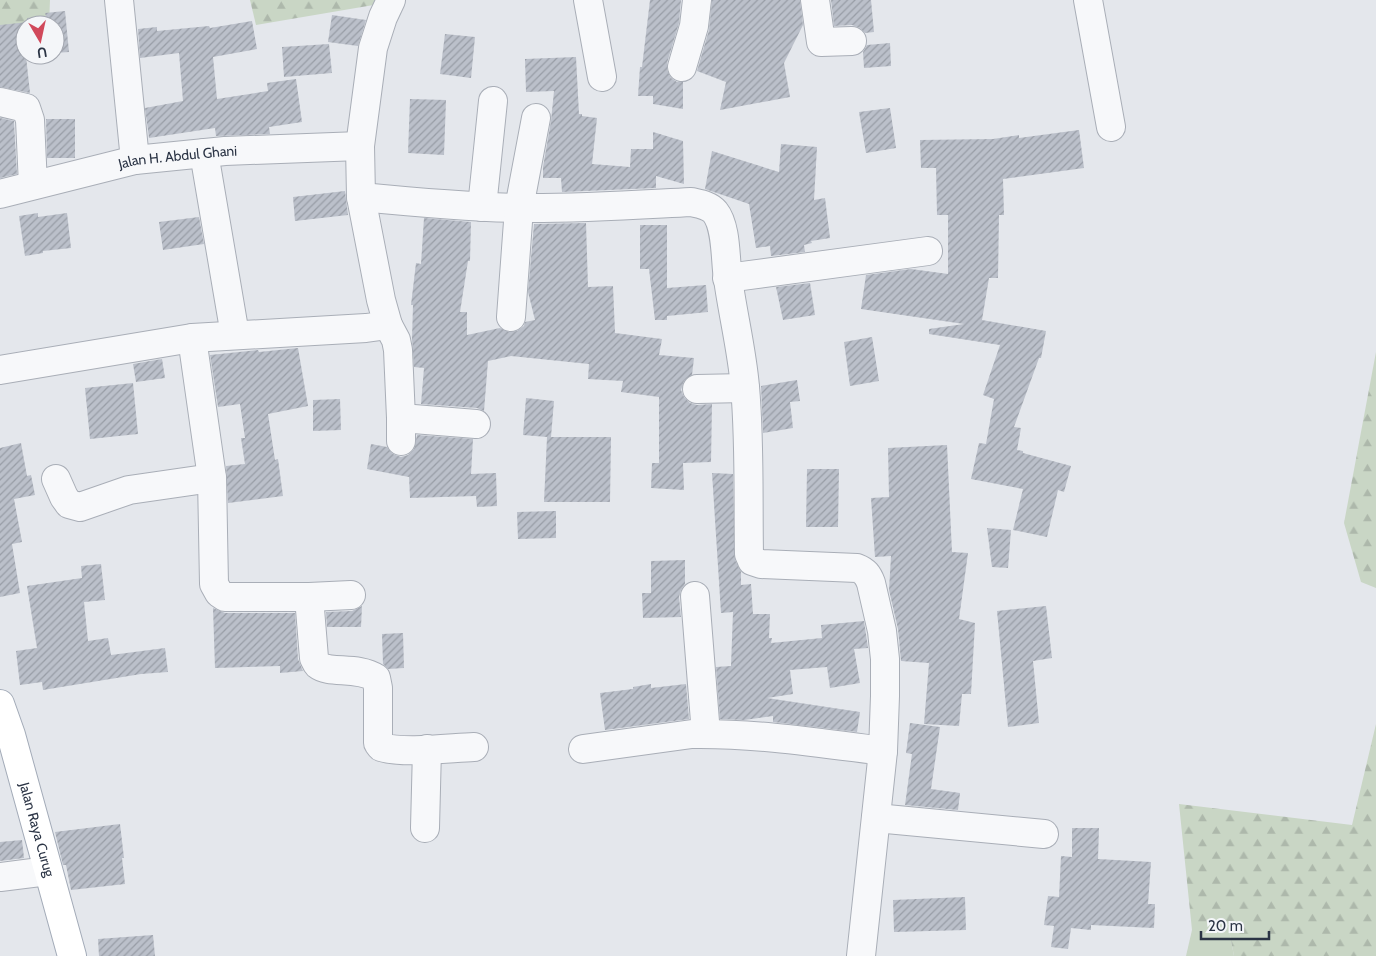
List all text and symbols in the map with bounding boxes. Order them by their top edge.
north arrow [15,15,65,65]
text: U [36,43,48,63]
street label: Jalan H. Abdul Ghani [115,142,238,173]
street label: Jalan Raya Curug [15,779,59,880]
scale bar [1201,908,1268,940]
text: 20 m [1208,917,1243,935]

